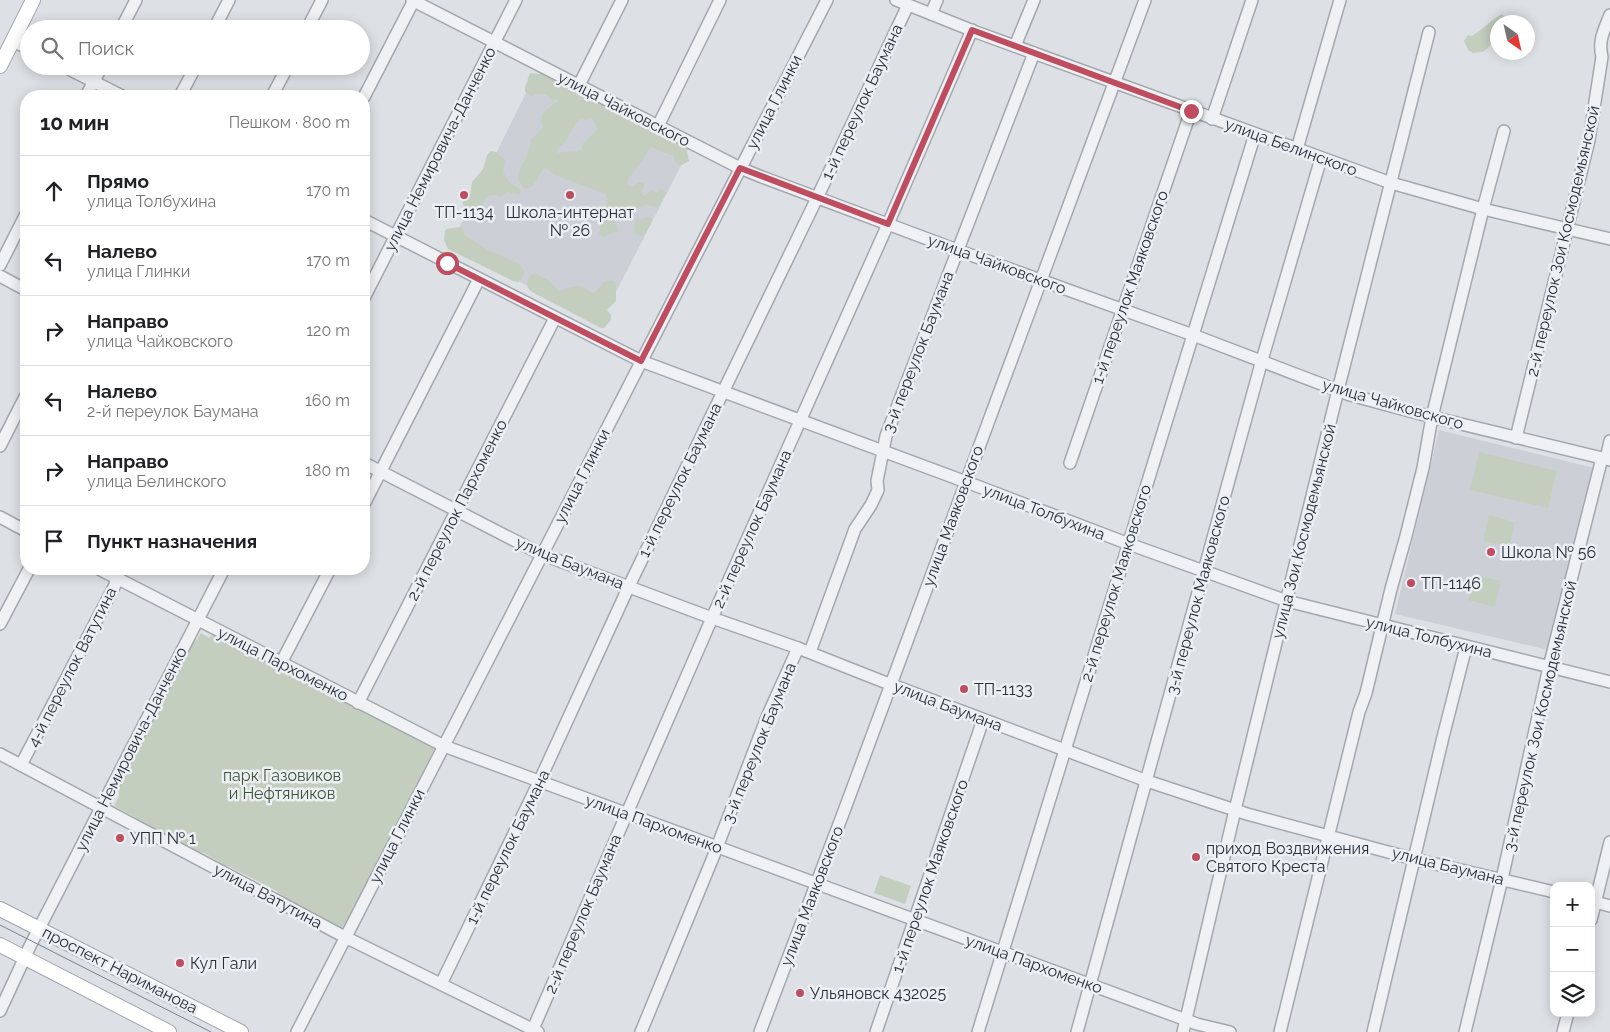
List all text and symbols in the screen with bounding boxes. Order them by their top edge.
north arrow [1490,15,1535,60]
search box [20,20,370,75]
street label: 1-й переулок Баумана [818,21,906,183]
icon: search [38,34,66,62]
text: Поиск [78,37,134,59]
street label: улица Немировича-Данченко [380,44,500,254]
street label: улица Глинки [742,52,806,152]
street label: улица Чайковского [555,67,693,151]
route end [1180,100,1203,123]
street label: 2-й переулок Зои Космодемьянской [1523,104,1603,378]
text: 10 мин [40,110,109,135]
text: Пешком · 800 m [229,113,350,132]
street label: улица Белинского [1222,114,1360,180]
text: Прямо [87,170,149,192]
icon: ahead [40,177,68,205]
text: 170 m [306,181,350,200]
street label: 1-й переулок Маяковского [1088,188,1172,386]
marker: ТП-1134 [458,189,470,201]
marker: Школа-интернат № 26 [564,189,576,201]
text: улица Толбухина [87,192,216,211]
place label: ТП-1134 [435,203,494,222]
place label: Школа-интернат № 26 [506,203,635,240]
street label: улица Чайковского [925,230,1069,298]
text: Налево [87,240,157,262]
icon: left [40,247,68,275]
text: 170 m [306,251,350,270]
route start [436,252,459,275]
text: улица Глинки [87,262,190,281]
street label: 3-й переулок Баумана [878,268,958,436]
text: Направо [87,310,168,332]
icon: right [40,317,68,345]
text: 120 m [306,321,350,340]
text: улица Чайковского [87,332,233,351]
street label: улица Чайковского [1320,375,1466,433]
text: Налево [87,380,157,402]
icon: left [40,387,68,415]
text: 160 m [305,391,350,410]
street label: 1-й переулок Баумана [634,400,726,560]
text: 2-й переулок Баумана [87,402,258,421]
street label: 2-й переулок Пархоменко [403,416,511,604]
street label: улица Зои Космодемьянской [1268,422,1340,640]
street label: улица Глинки [550,426,614,526]
street label: улица Маяковского [919,443,987,589]
street label: 2-й переулок Баумана [708,447,796,611]
text: Направо [87,450,168,472]
icon: right [40,457,68,485]
text: 180 m [305,461,350,480]
text: улица Белинского [87,472,226,491]
street label: улица Толбухина [980,480,1108,544]
street label: 2-й переулок Маяковского [1077,482,1155,684]
street label: 3-й переулок Маяковского [1162,493,1234,697]
icon: arrive [40,527,68,555]
text: Пункт назначения [87,530,257,552]
street label: улица Баумана [513,533,627,593]
place label: Школа № 56 [1501,543,1596,562]
marker: Школа № 56 [1485,546,1497,558]
place label: ТП-1146 [1421,574,1481,593]
marker: ТП-1146 [1405,577,1417,589]
street label: 3-й переулок Зои Космодемьянской [1500,579,1580,853]
street label: 4-й переулок Ватутина [23,584,121,750]
street label: улица Толбухина [1364,612,1494,662]
street label: улица Пархоменко [214,623,352,705]
street label: улица Немировича-Данченко [71,644,191,854]
street label: 3-й переулок Баумана [718,660,800,826]
street label: улица Баумана [891,677,1005,735]
place label: ТП-1133 [974,680,1033,699]
marker: ТП-1133 [958,683,970,695]
park label: парк Газовиков и Нефтяников [223,766,341,803]
street label: 1-й переулок Баумана [462,767,554,927]
street label: 1-й переулок Маяковского [888,777,972,975]
street label: улица Глинки [365,786,429,886]
street label: улица Пархоменко [583,790,725,858]
street label: улица Маяковского [777,823,847,969]
place label: УПП № 1 [130,829,196,848]
street label: 2-й переулок Баумана [541,831,625,997]
marker: УПП № 1 [114,832,126,844]
place label: приход Воздвижения Святого Креста [1206,839,1369,876]
street label: улица Баумана [1390,843,1506,889]
marker: приход Воздвижения Святого Креста [1190,851,1202,863]
street label: улица Ватутина [211,859,325,933]
map controls [1550,882,1595,1017]
button: + [1550,882,1595,927]
street label: проспект Нариманова [39,923,201,1017]
button: − [1550,927,1595,972]
street label: улица Пархоменко [963,930,1105,998]
place label: Кул Гали [190,954,257,973]
marker: Кул Гали [174,957,186,969]
button: layers [1550,972,1595,1017]
place label: Ульяновск 432025 [810,984,946,1003]
marker: Ульяновск 432025 [794,987,806,999]

